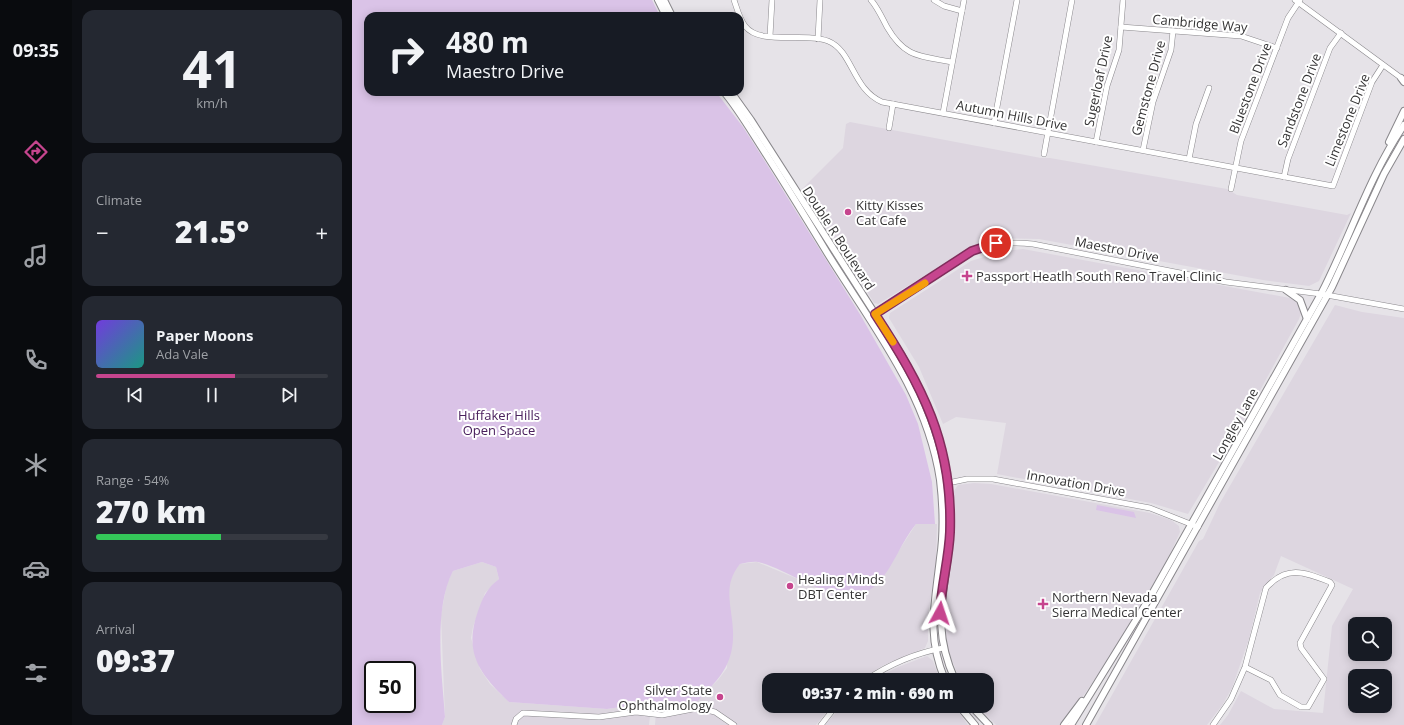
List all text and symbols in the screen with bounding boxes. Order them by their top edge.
street label: Cambridge Way [1152,10,1249,36]
text: 480 m [446,23,529,61]
icon: right [380,28,432,80]
text: 41 [182,32,242,103]
street label: Sugerloaf Drive [1080,34,1116,128]
text: 09:35 [13,38,59,62]
street label: Gemstone Drive [1127,38,1169,138]
street label: Bluestone Drive [1224,40,1276,136]
street label: Sandstone Drive [1273,50,1325,150]
text: Maestro Drive [446,59,564,83]
street label: Limestone Drive [1320,71,1374,169]
text: km/h [196,94,228,112]
street label: Autumn Hills Drive [955,95,1069,135]
icon: directions [22,138,50,166]
street label: Double R Boulevard [799,183,879,293]
text: Climate [96,191,142,209]
place label: Kitty Kisses Cat Cafe [856,196,924,229]
marker: Kitty Kisses Cat Cafe [843,207,853,217]
text: 21.5° [175,211,249,252]
text: − [96,217,109,247]
text: + [315,217,328,247]
pin [979,226,1013,260]
icon: arrive [985,232,1007,254]
street label: Maestro Drive [1073,232,1161,266]
icon: music [22,242,50,270]
place label: Passport Heatlh South Reno Travel Clinic [976,267,1222,285]
marker: Passport Heatlh South Reno Travel Clinic [961,270,973,282]
text: Paper Moons [156,325,254,345]
text: Ada Vale [156,345,208,363]
icon: phone [22,346,50,374]
icon: previous [124,384,146,406]
icon: pause [201,384,223,406]
icon: next [278,384,300,406]
street label: Longley Lane [1208,385,1262,463]
park label: Huffaker Hills Open Space [458,406,540,439]
icon: climate [22,451,50,479]
street label: Innovation Drive [1025,465,1127,501]
text: Range · 54% [96,471,169,489]
text: 270 km [96,491,206,532]
icon: car [22,555,50,583]
place label: Healing Minds DBT Center [798,570,884,603]
marker: Healing Minds DBT Center [785,581,795,591]
place label: Northern Nevada Sierra Medical Center [1052,588,1183,621]
position arrow [919,592,961,634]
marker: Northern Nevada Sierra Medical Center [1037,598,1049,610]
map controls [1348,617,1392,713]
button: search [1348,617,1392,661]
text: Arrival [96,620,135,638]
text: 09:37 [96,640,175,681]
icon: filters [22,659,50,687]
speed limit sign: 50 [364,661,416,713]
button: layers [1348,669,1392,713]
place label: Silver State Ophthalmology [618,681,712,714]
text: 09:37 · 2 min · 690 m [802,683,954,703]
marker: Silver State Ophthalmology [715,692,725,702]

